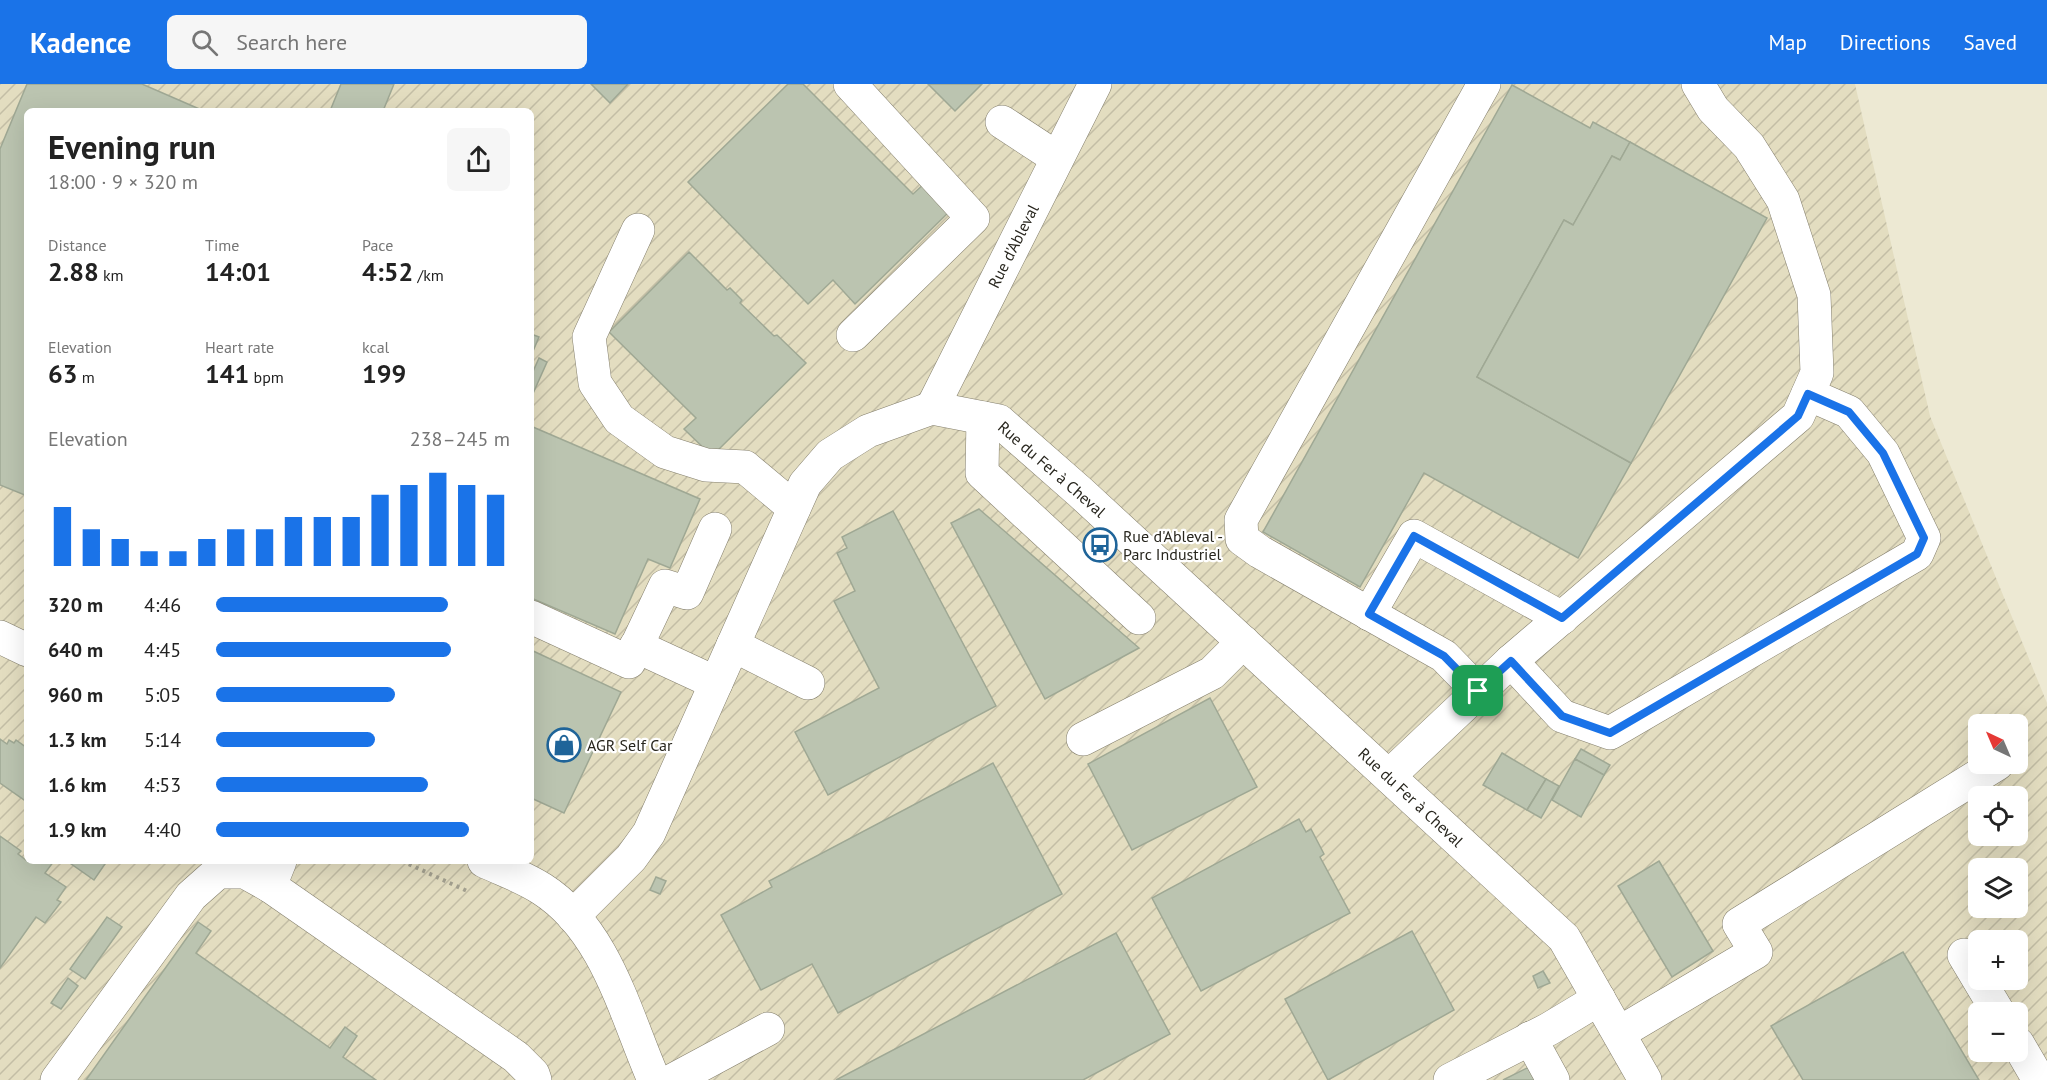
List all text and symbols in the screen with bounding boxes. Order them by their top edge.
search box [167,15,587,69]
text: Kadence [30,24,131,61]
icon: search [188,26,221,59]
text: Search here [236,28,347,56]
text: Map [1768,29,1807,56]
text: Directions [1840,29,1931,56]
text: Saved [1964,29,2017,56]
text: Evening run [48,125,216,168]
button: share [447,128,510,191]
text: 18:00 · 9 × 320 m [48,169,198,195]
street label: Rue d'Ableval [983,200,1043,291]
text: Distance [48,235,107,255]
text: Time [205,235,239,255]
text: Pace [362,235,393,255]
text: 2.88 [48,255,99,288]
text: 14:01 [205,255,271,288]
text: 4:52 [362,255,413,288]
text: km [99,265,124,285]
text: /km [413,265,444,285]
text: Elevation [48,337,112,357]
text: Heart rate [205,337,274,357]
text: kcal [362,337,389,357]
text: 63 [48,357,77,390]
text: 141 [205,357,249,390]
text: 199 [362,357,406,390]
text: m [77,367,95,387]
text: bpm [249,367,284,387]
street label: Rue du Fer à Cheval [994,417,1110,521]
text: Elevation [48,426,128,452]
text: 238–245 m [410,426,510,452]
place label: Rue d'Ableval - Parc Industriel [1123,526,1223,564]
bus stop icon: Rue d'Ableval - Parc Industriel [1082,527,1118,563]
text: 320 m [48,592,103,618]
text: 4:46 [144,592,181,618]
text: 640 m [48,637,103,663]
text: 4:45 [144,637,181,663]
pin [1452,665,1503,716]
icon: arrive [1461,674,1494,707]
text: 960 m [48,682,103,708]
text: 5:05 [144,682,181,708]
north arrow [1968,714,2028,774]
map controls [1968,714,2028,1062]
text: 1.3 km [48,727,107,753]
text: 5:14 [144,727,181,753]
shop icon: AGR Self Car [546,727,582,763]
place label: AGR Self Car [587,735,673,755]
street label: Rue du Fer à Cheval [1354,743,1468,851]
text: 1.6 km [48,772,107,798]
text: 4:53 [144,772,181,798]
button: locate [1968,786,2028,846]
text: 1.9 km [48,817,107,843]
text: 4:40 [144,817,181,843]
button: layers [1968,858,2028,918]
button: + [1968,930,2028,990]
button: − [1968,1002,2028,1062]

